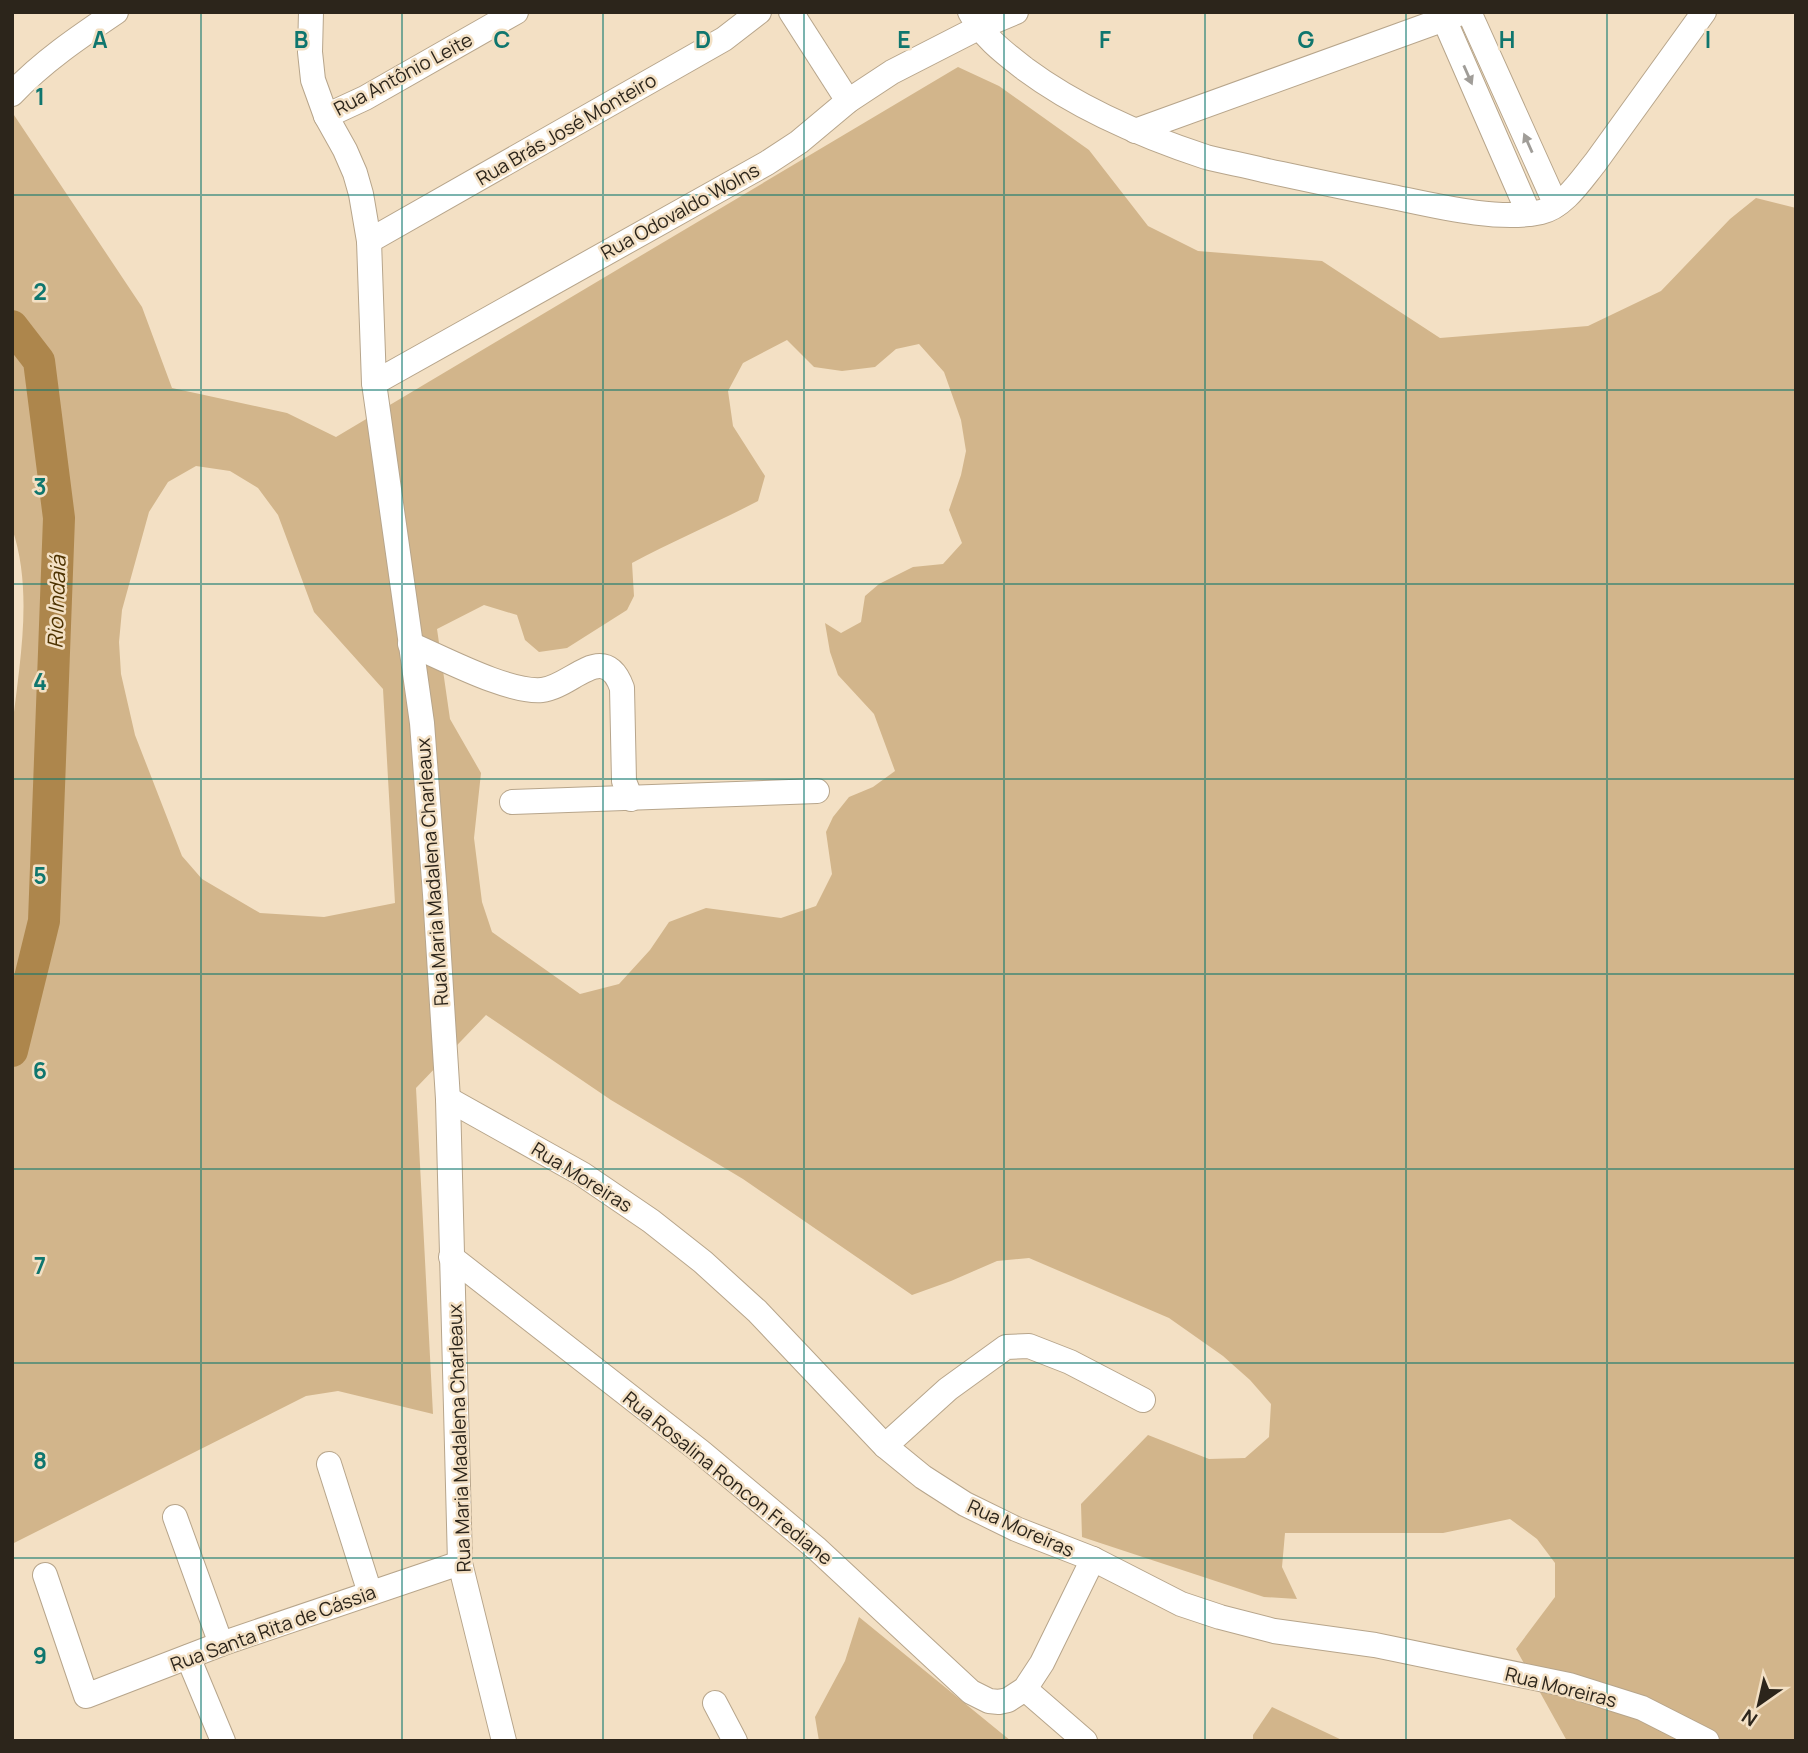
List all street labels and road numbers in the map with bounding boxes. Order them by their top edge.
street label: Rua Antônio Leite [329,26,477,122]
street label: Rua Brás José Monteiro [471,67,661,191]
street label: Rua Odovaldo Wolns [596,157,764,265]
street label: Rua Maria Madalena Charleaux [410,737,454,1007]
street label: Rua Moreiras [527,1136,637,1218]
street label: Rua Maria Madalena Charleaux [441,1303,477,1573]
street label: Rua Rosalina Roncon Frediane [618,1385,838,1571]
street label: Rua Moreiras [964,1493,1078,1563]
street label: Rua Santa Rita de Cássia [167,1579,379,1677]
street label: Rua Moreiras [1503,1661,1619,1713]

